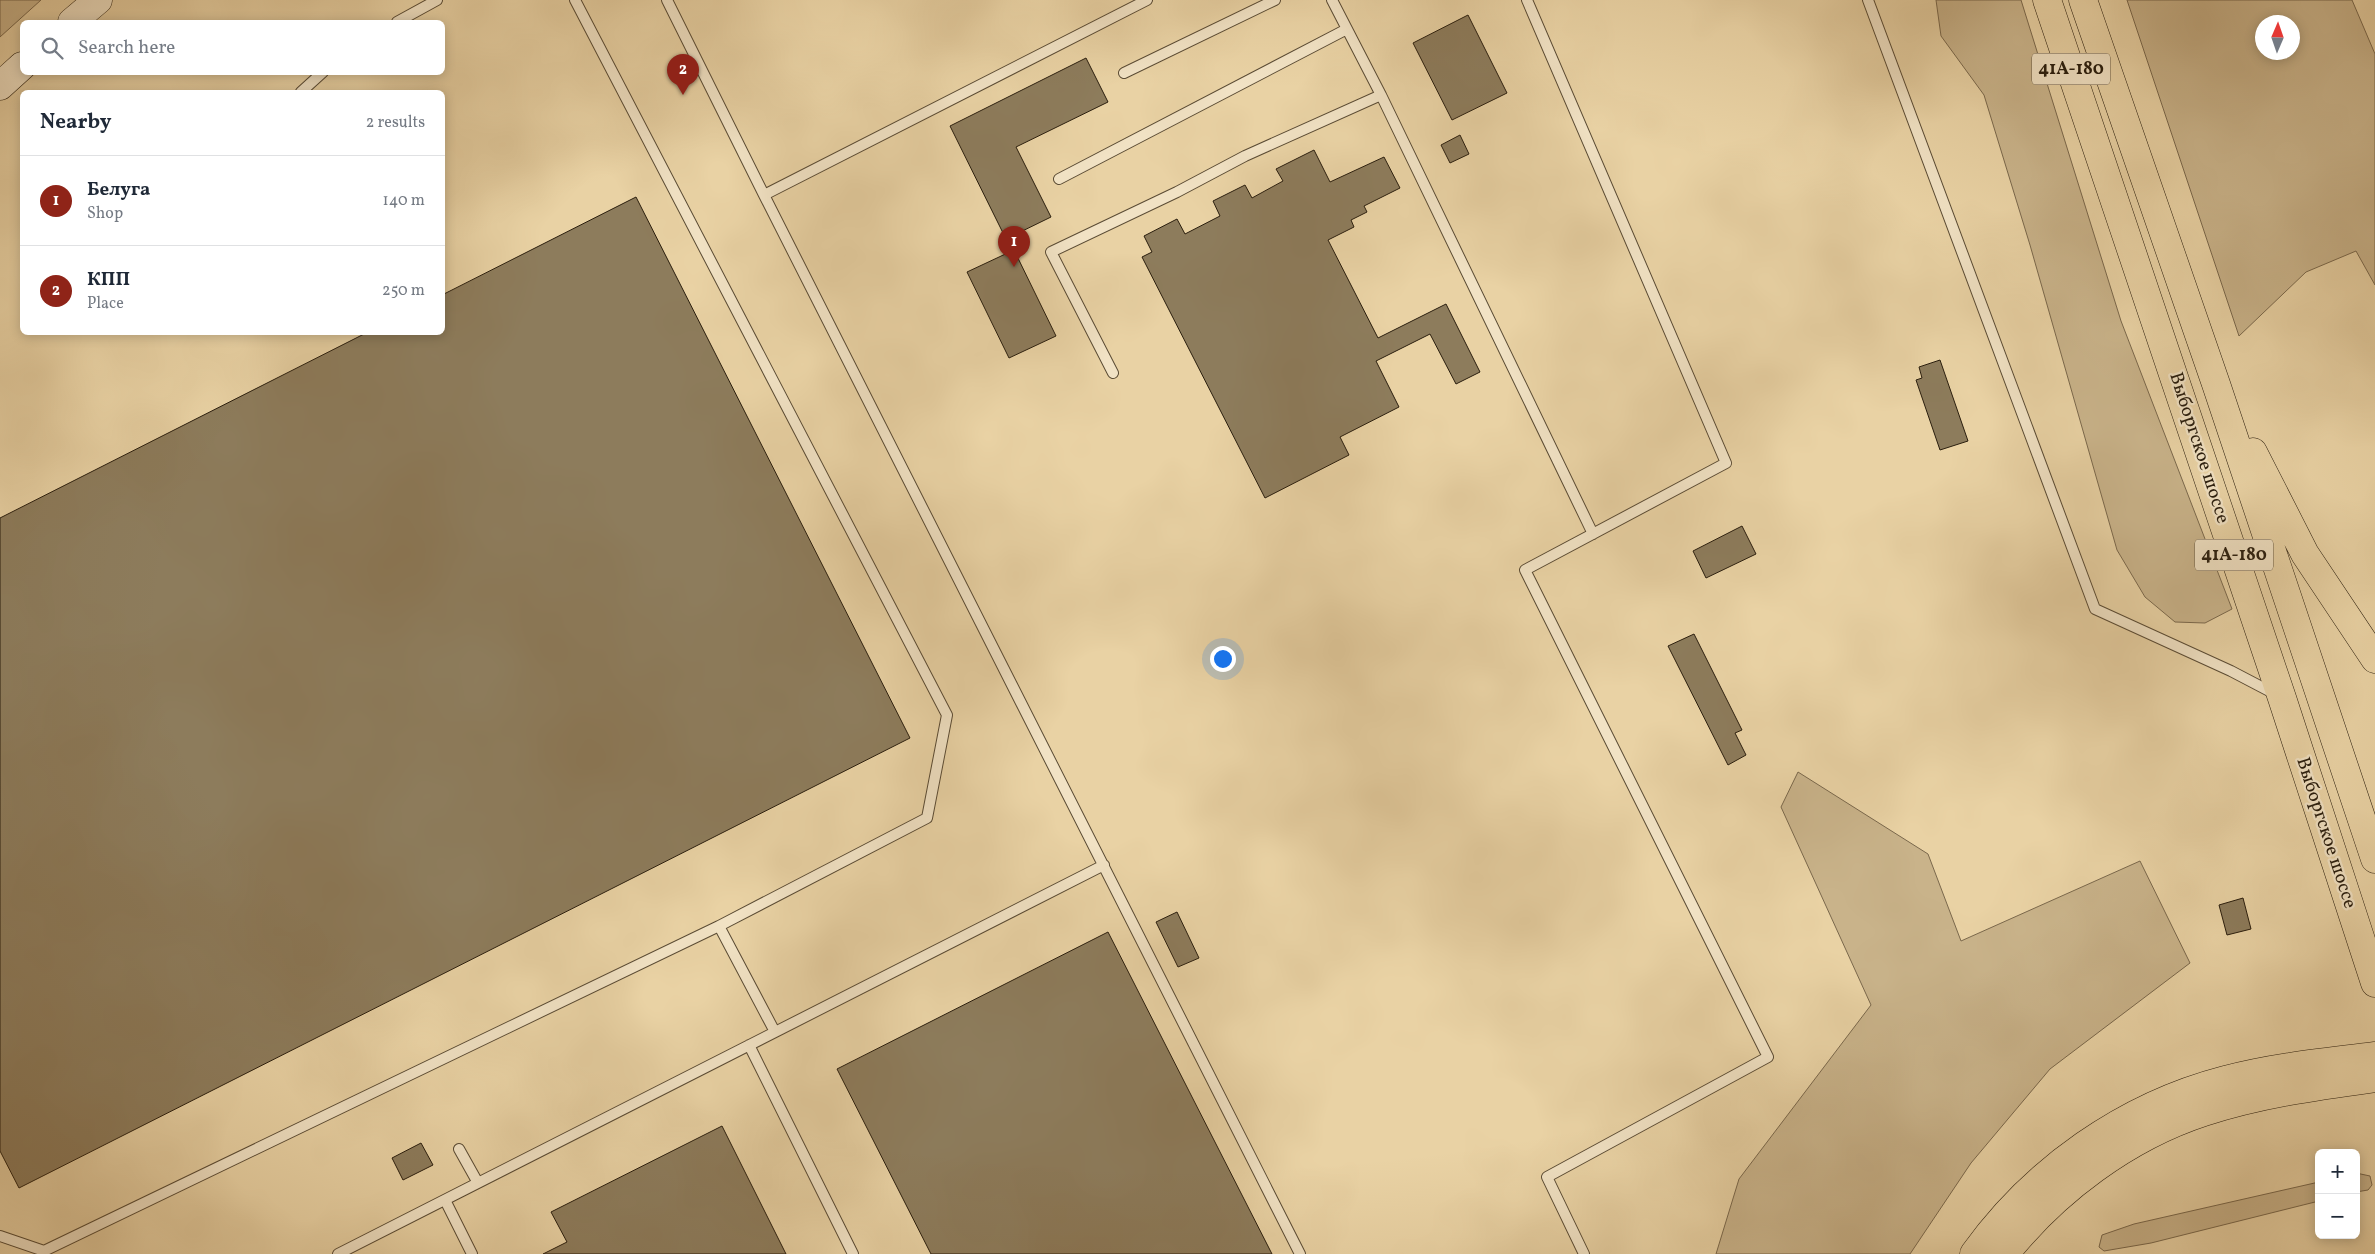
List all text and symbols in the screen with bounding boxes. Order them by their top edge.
north arrow [2255,15,2300,60]
search box [20,20,445,75]
icon: search [38,34,66,62]
text: Search here [78,35,175,61]
pin: 2 [667,54,699,95]
road number: 41А-180 [2032,54,2110,85]
text: Nearby [40,108,111,137]
text: 2 results [366,112,425,134]
text: Белуга [87,177,150,203]
text: 1 [53,190,59,212]
text: 140 m [383,190,425,212]
text: Shop [87,203,123,225]
pin: 1 [998,226,1030,267]
text: КПП [87,267,130,293]
text: 2 [52,280,60,302]
text: 250 m [382,280,425,302]
text: Place [87,293,124,315]
street label: Выборгское шоссе [2162,369,2236,527]
road number: 41А-180 [2195,540,2273,570]
your location [1210,646,1236,672]
street label: Выборгское шоссе [2289,754,2363,912]
map controls [2315,1149,2360,1239]
button: + [2315,1149,2360,1194]
button: − [2315,1194,2360,1239]

